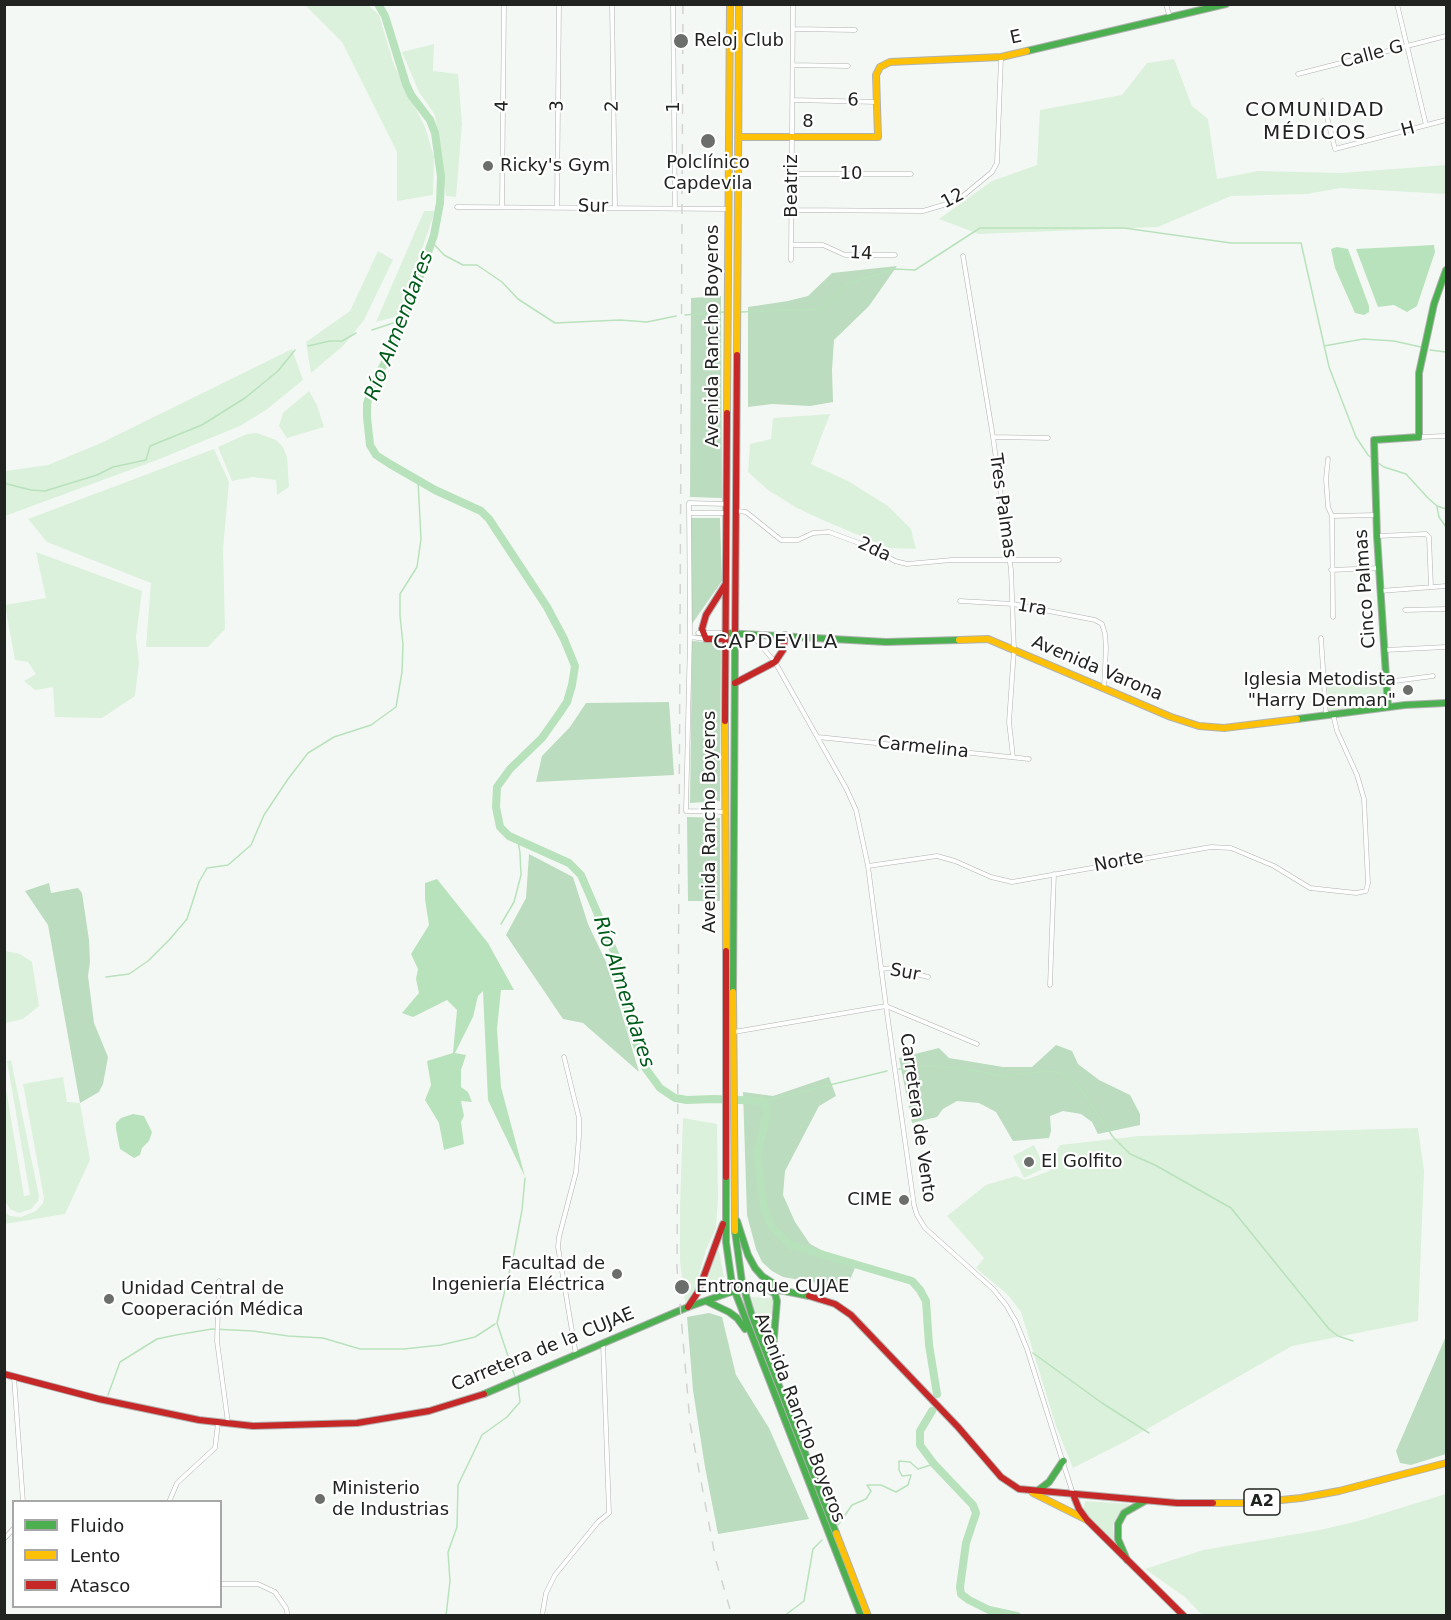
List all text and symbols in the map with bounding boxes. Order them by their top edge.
street label: E [1008,26,1024,50]
place label: Reloj Club [694,30,784,52]
marker: Reloj Club [672,32,690,50]
street label: Calle G [1338,36,1406,74]
street label: 6 [847,90,859,112]
district label: COMUNIDAD MÉDICOS [1245,99,1385,146]
street label: 4 [492,100,514,112]
street label: 3 [547,100,569,112]
street label: 2 [602,100,624,112]
street label: 1 [663,101,685,113]
street label: 8 [802,111,814,133]
street label: H [1399,118,1417,142]
marker: Polclínico Capdevila [699,132,717,150]
place label: Polclínico Capdevila [663,152,753,195]
street label: Beatriz [781,154,803,218]
place label: Ricky's Gym [500,155,610,177]
marker: Ricky's Gym [481,159,495,173]
street label: 10 [840,163,862,185]
street label: 12 [938,184,968,214]
street label: Sur [578,196,608,218]
street label: Avenida Rancho Boyeros [702,225,724,447]
street label: 14 [849,243,873,265]
water label: Río Almendares [361,248,439,404]
street label: Tres Palmas [984,452,1020,560]
street label: Cinco Palmas [1351,529,1381,649]
street label: 2da [854,533,894,567]
street label: 1ra [1015,595,1049,621]
district label: CAPDEVILA [713,631,839,655]
street label: Avenida Varona [1028,632,1166,706]
place label: Iglesia Metodista "Harry Denman" [1243,669,1396,712]
marker: Iglesia Metodista "Harry Denman" [1401,683,1415,697]
street label: Avenida Rancho Boyeros [699,711,721,933]
street label: Carmelina [876,732,970,764]
street label: Norte [1092,847,1146,877]
water label: Río Almendares [587,913,659,1071]
street label: Sur [888,960,922,986]
street label: Carretera de Vento [894,1032,940,1204]
place label: El Golfito [1041,1151,1122,1173]
marker: El Golfito [1022,1155,1036,1169]
place label: CIME [847,1189,892,1211]
marker: CIME [897,1193,911,1207]
place label: Facultad de Ingeniería Eléctrica [431,1253,605,1296]
marker: Facultad de Ingeniería Eléctrica [610,1267,624,1281]
place label: Entronque CUJAE [696,1276,849,1298]
place label: Unidad Central de Cooperación Médica [121,1278,304,1320]
marker: Entronque CUJAE [673,1278,691,1296]
marker: Unidad Central de Cooperación Médica [102,1292,116,1306]
street label: Carretera de la CUJAE [448,1303,638,1397]
street label: Avenida Rancho Boyeros [749,1310,849,1526]
place label: Ministerio de Industrias [332,1478,449,1520]
road number: A2 [1244,1489,1280,1515]
marker: Ministerio de Industrias [313,1492,327,1506]
legend [12,1500,222,1608]
text: Fluido [70,1515,124,1536]
text: Lento [70,1545,120,1566]
text: Atasco [70,1575,130,1596]

